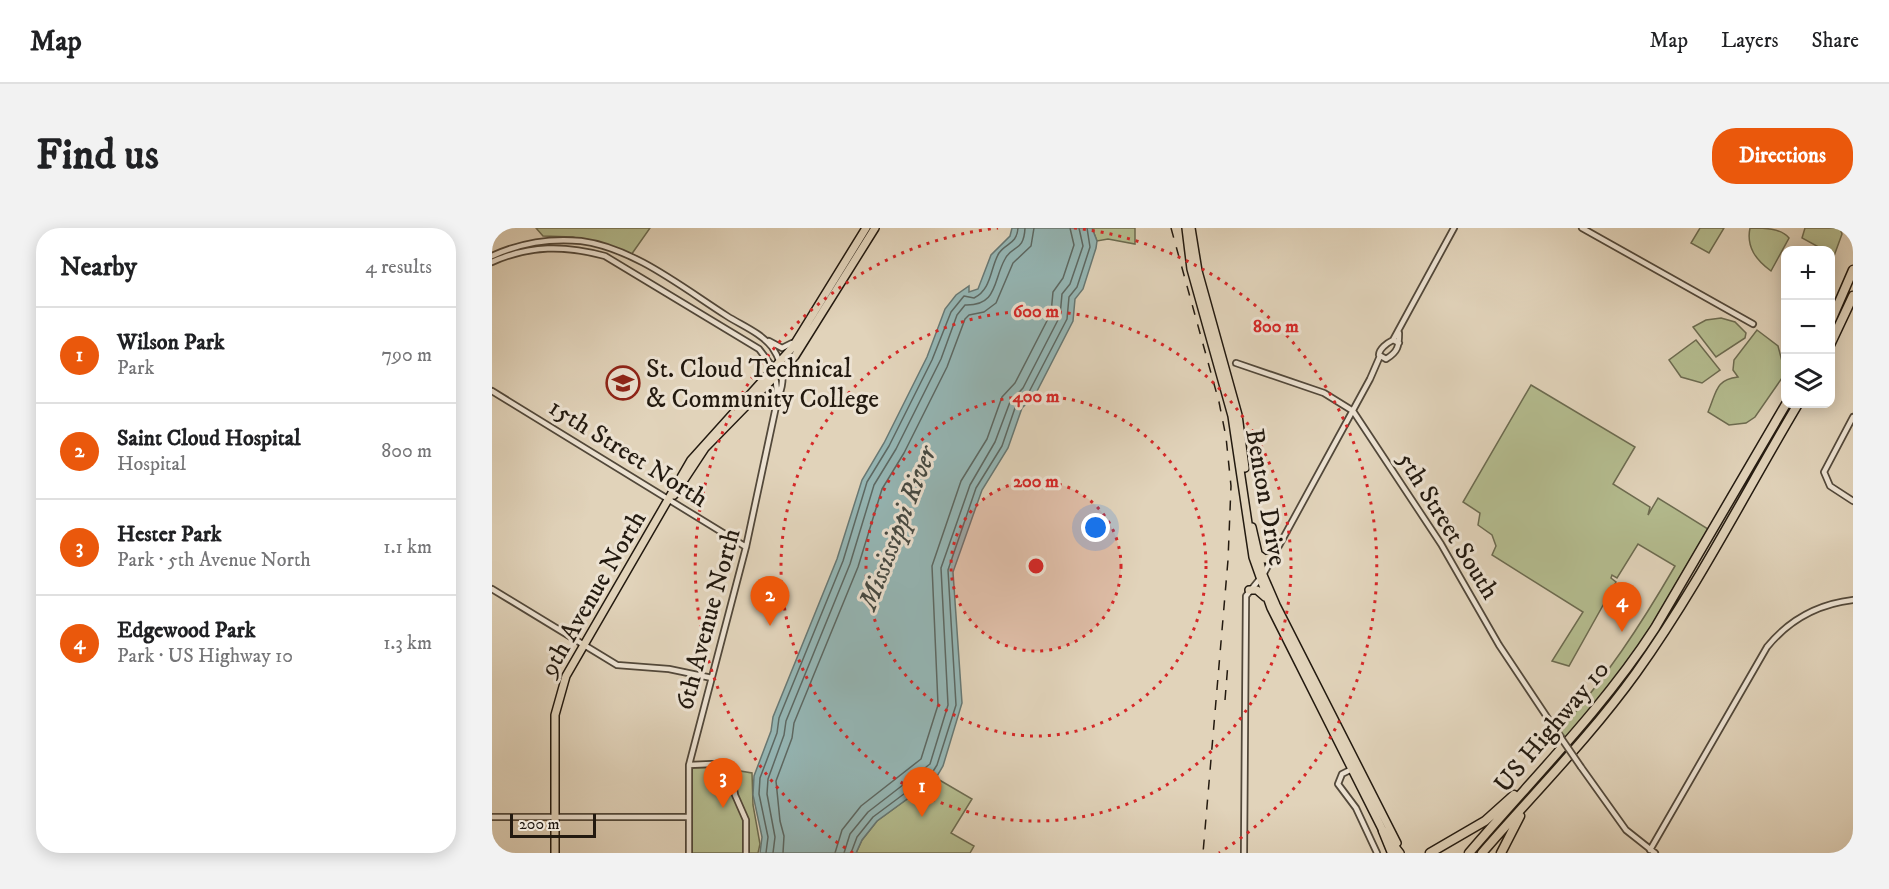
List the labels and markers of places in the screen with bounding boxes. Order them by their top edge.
place label: St. Cloud Technical & Community College [646,353,879,416]
school or university icon: St. Cloud Technical & Community College [605,365,641,401]
centre of rings [1026,556,1046,576]
pin: 2 [750,576,790,626]
pin: 4 [1602,582,1642,632]
pin: 3 [704,758,742,808]
pin: 1 [902,768,942,817]

